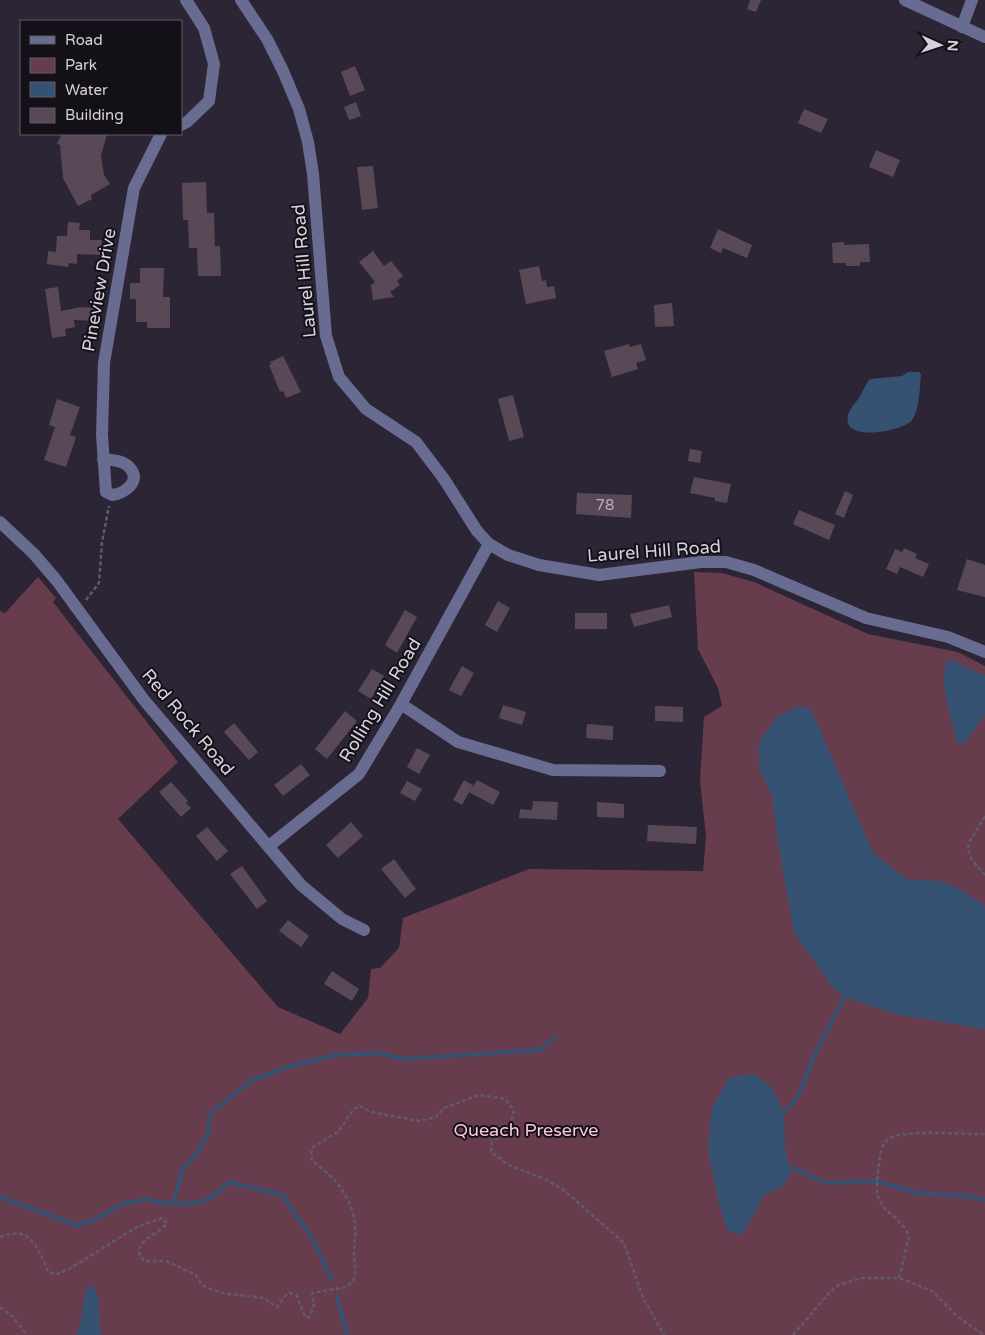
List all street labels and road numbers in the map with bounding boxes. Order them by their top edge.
street label: Laurel Hill Road [287,203,321,339]
street label: Pineview Drive [77,227,121,353]
street label: Laurel Hill Road [586,535,722,567]
street label: Rolling Hill Road [334,634,426,766]
street label: Red Rock Road [137,664,239,780]

